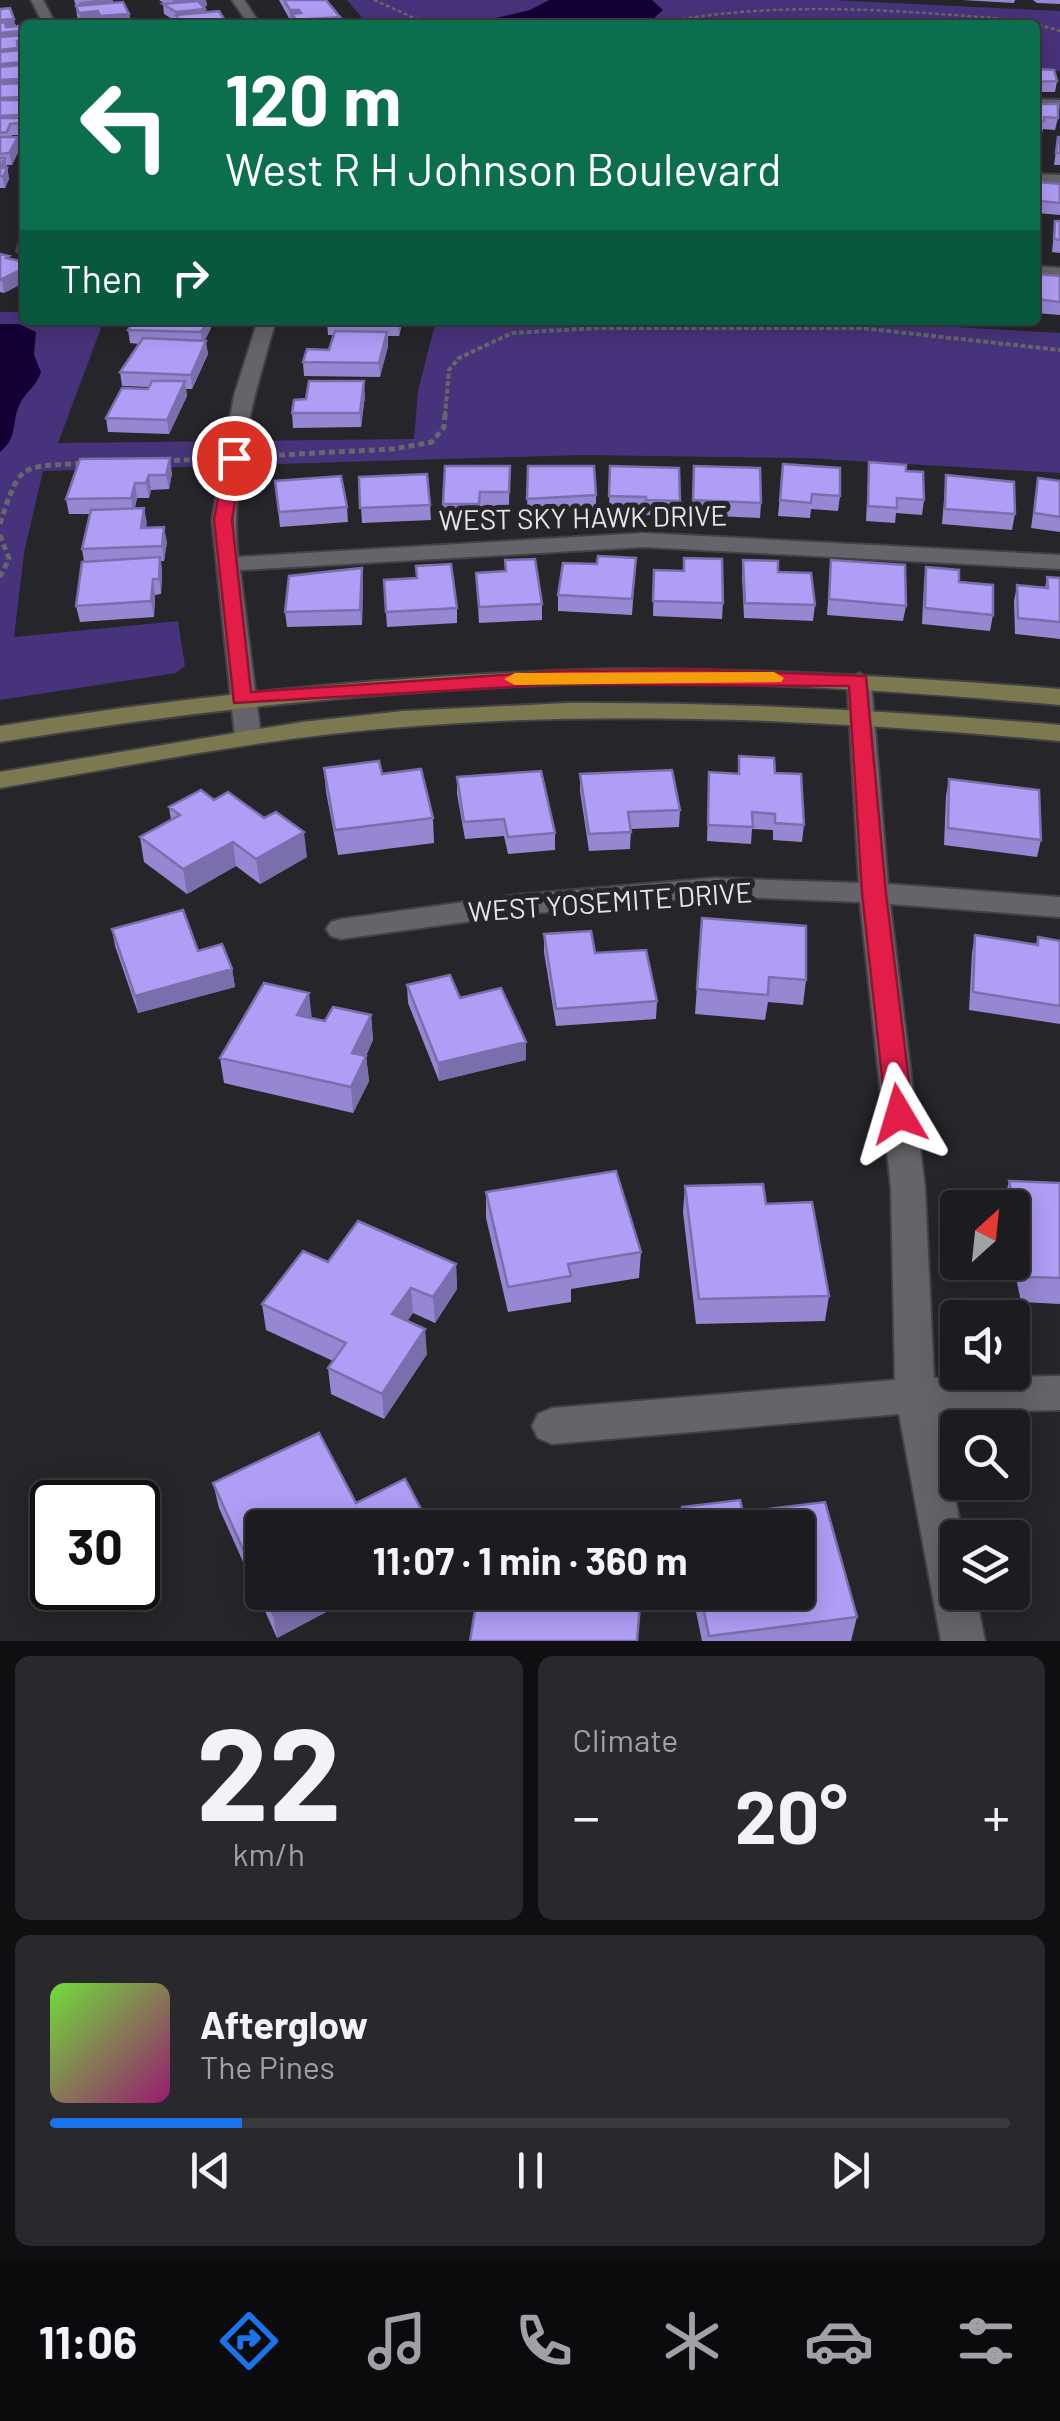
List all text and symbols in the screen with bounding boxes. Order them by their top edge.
text: 120 m [225,56,401,140]
icon: left [60,60,190,190]
text: West R H Johnson Boulevard [225,141,781,195]
icon: right [163,250,218,305]
text: Then [60,255,143,301]
pin [192,416,277,501]
icon: arrive [207,431,262,486]
street label: WEST SKY HAWK DRIVE [438,497,728,537]
street label: WEST YOSEMITE DRIVE [467,874,753,928]
position arrow [847,1062,951,1166]
north arrow [940,1190,1030,1280]
map controls [940,1190,1030,1610]
button: sound [940,1300,1030,1390]
button: search [940,1410,1030,1500]
speed limit sign: 30 [30,1480,160,1610]
button: layers [940,1520,1030,1610]
text: 11:07 · 1 min · 360 m [373,1537,687,1583]
text: 22 [196,1691,342,1847]
text: Climate [573,1720,678,1758]
text: 20° [735,1769,848,1859]
text: − [573,1782,600,1848]
text: + [982,1782,1010,1848]
text: km/h [233,1834,305,1872]
text: Afterglow [200,2001,368,2047]
text: The Pines [200,2047,335,2085]
icon: previous [183,2143,238,2198]
icon: pause [503,2143,558,2198]
icon: next [823,2143,878,2198]
icon: directions [214,2306,284,2376]
icon: music [362,2306,432,2376]
icon: phone [509,2306,579,2376]
icon: climate [657,2306,727,2376]
icon: car [804,2306,874,2376]
icon: filters [951,2306,1021,2376]
text: 11:06 [39,2314,137,2368]

